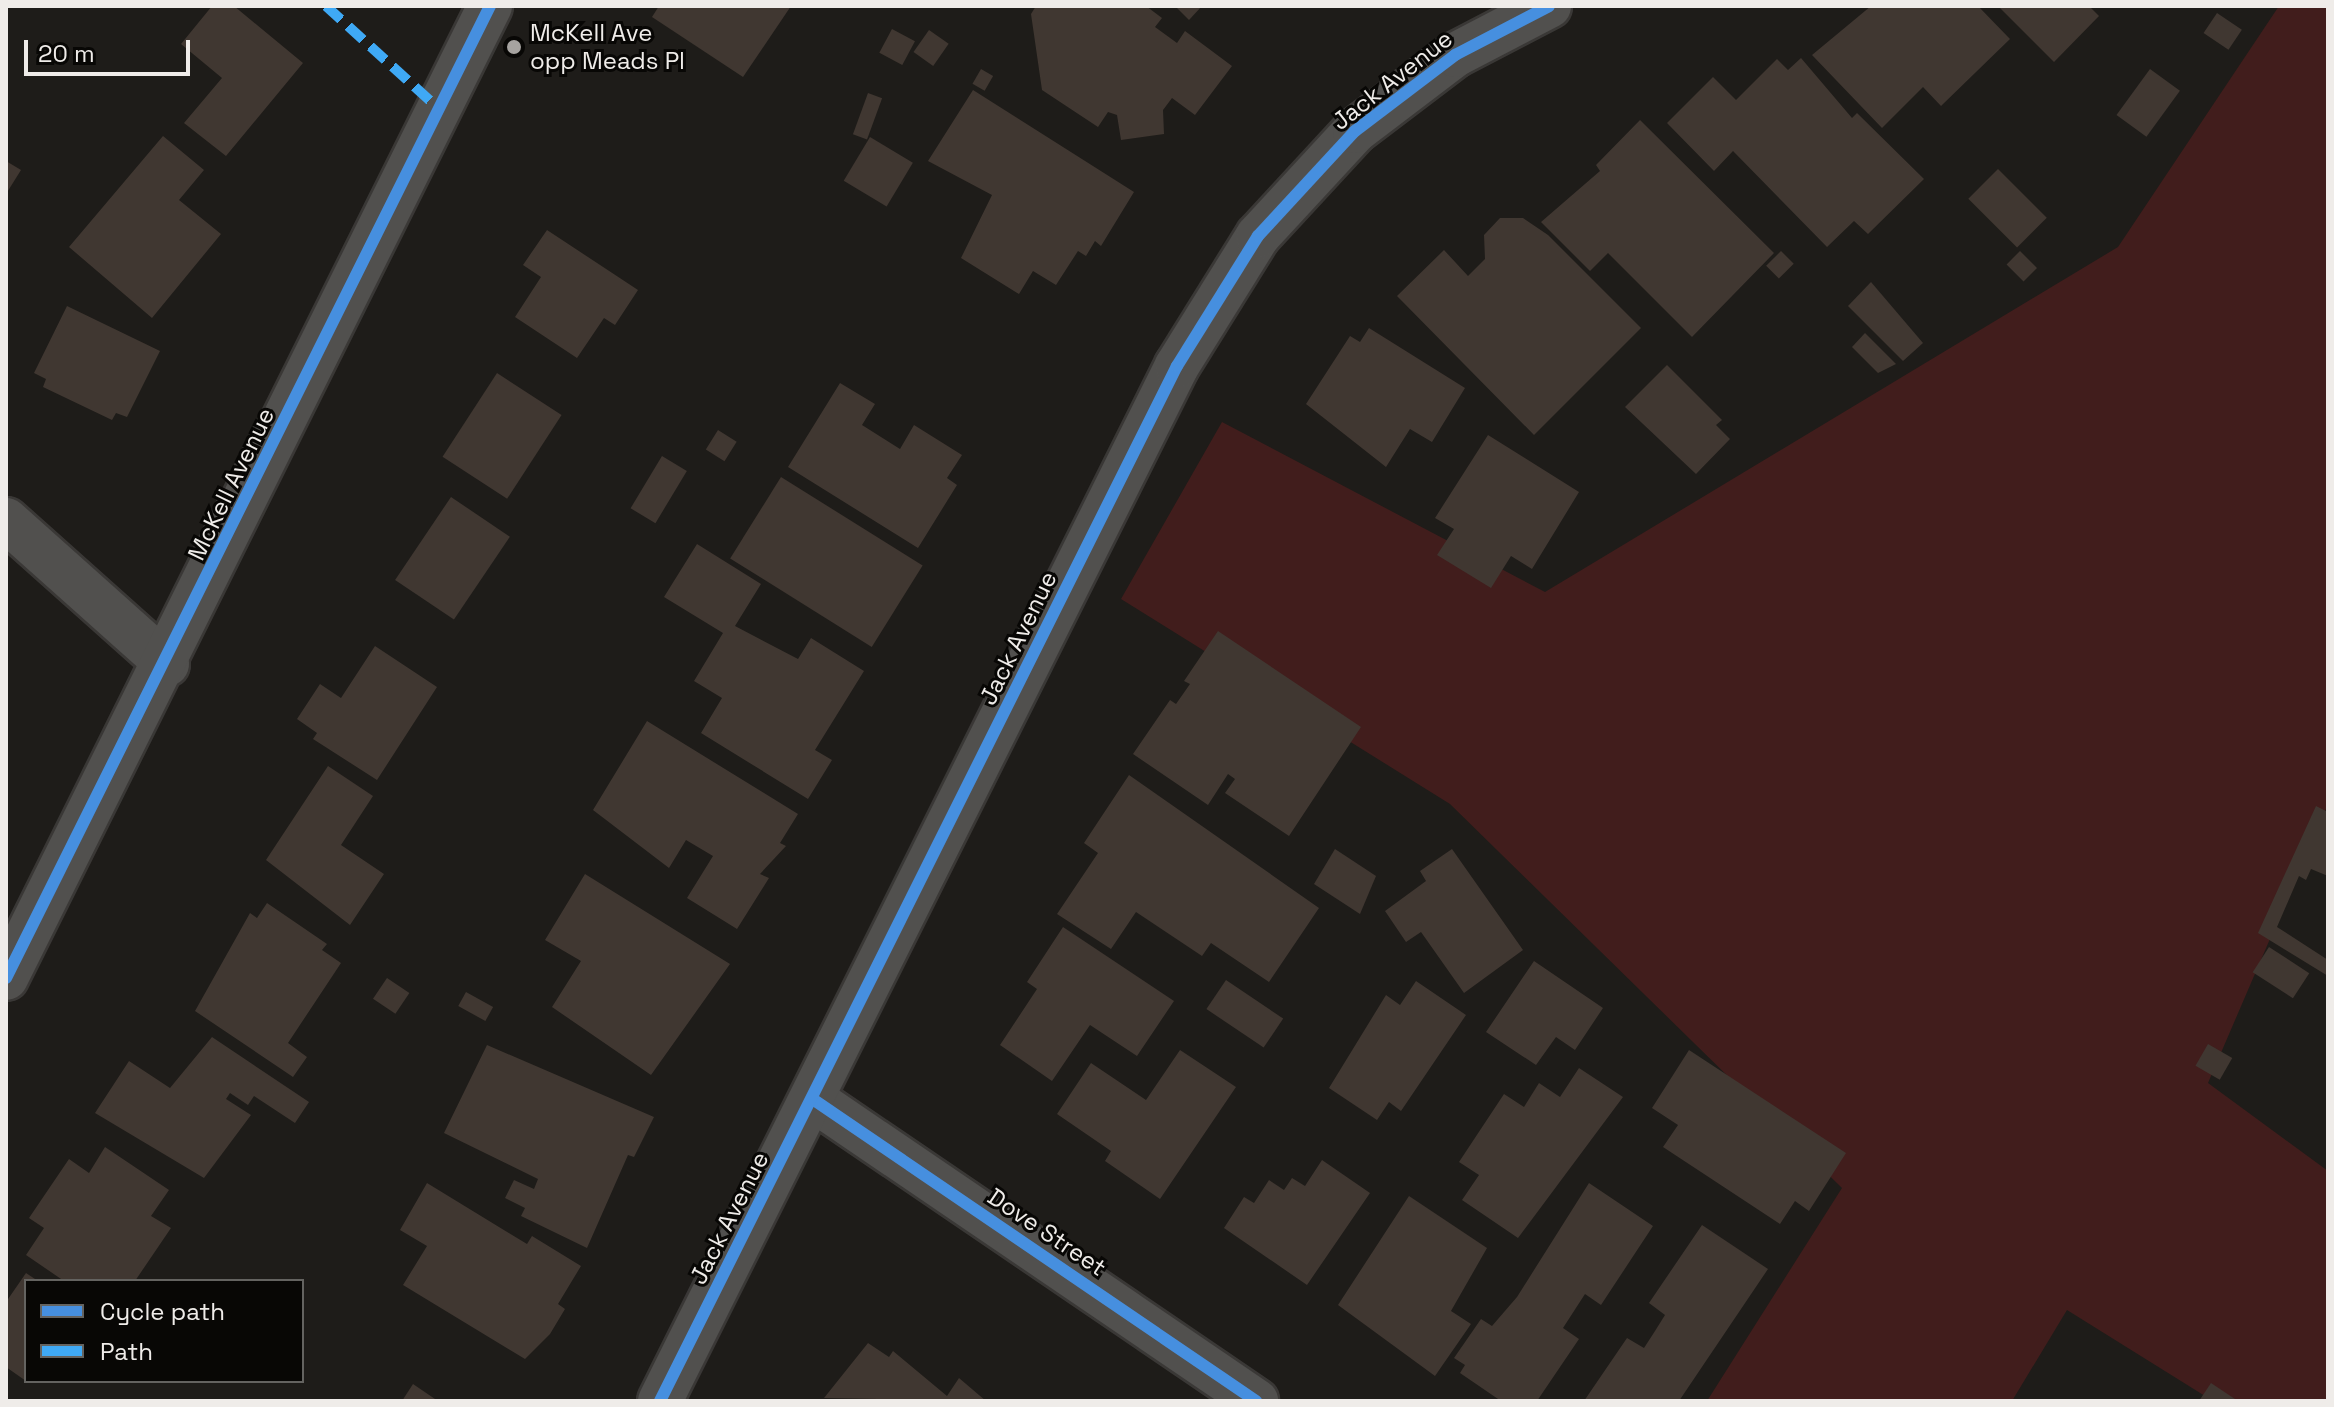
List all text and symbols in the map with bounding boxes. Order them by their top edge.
place label: McKell Ave opp Meads Pl [530,19,685,75]
scale bar [28,24,194,74]
street label: Jack Avenue [1326,24,1458,136]
text: 20 m [38,38,95,69]
marker: McKell Ave opp Meads Pl [505,38,523,56]
street label: McKell Avenue [182,403,280,565]
street label: Jack Avenue [973,566,1063,710]
street label: Jack Avenue [683,1147,775,1289]
street label: Dove Street [982,1182,1112,1282]
legend [24,1279,304,1383]
text: Cycle path [100,1296,225,1327]
text: Path [100,1336,153,1367]

